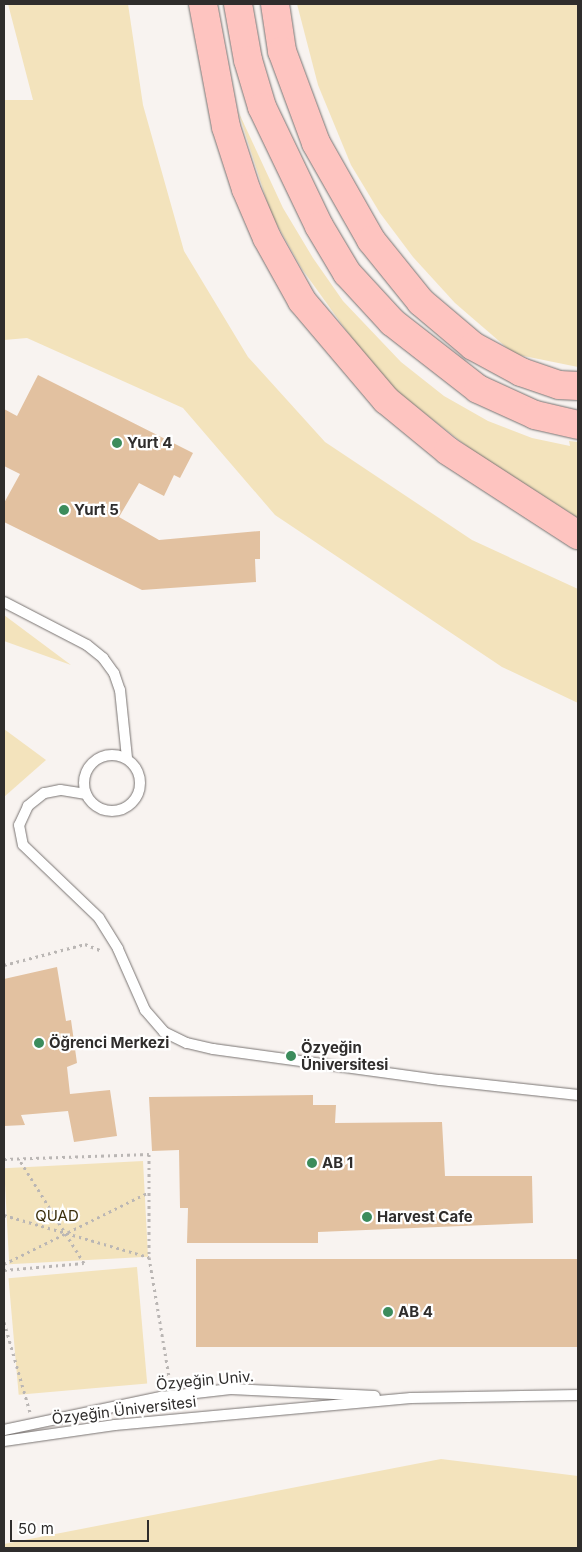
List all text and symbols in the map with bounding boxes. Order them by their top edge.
place label: Yurt 4 [127,434,172,452]
marker: Yurt 4 [111,437,123,449]
place label: Yurt 5 [74,501,119,519]
marker: Yurt 5 [58,504,70,516]
place label: Öğrenci Merkezi [49,1034,169,1052]
marker: Öğrenci Merkezi [33,1037,45,1049]
place label: Özyeğin Üniversitesi [301,1038,388,1073]
marker: Özyeğin Üniversitesi [285,1050,297,1062]
place label: AB 1 [322,1154,353,1172]
marker: AB 1 [306,1157,318,1169]
park label: QUAD [35,1207,79,1225]
place label: Harvest Cafe [377,1208,473,1226]
marker: Harvest Cafe [361,1211,373,1223]
place label: AB 4 [398,1303,433,1321]
marker: AB 4 [382,1306,394,1318]
street label: Özyeğin Univ. [155,1367,255,1393]
street label: Özyeğin Üniversitesi [51,1392,197,1428]
scale bar [12,1510,151,1542]
text: 50 m [18,1519,54,1538]

